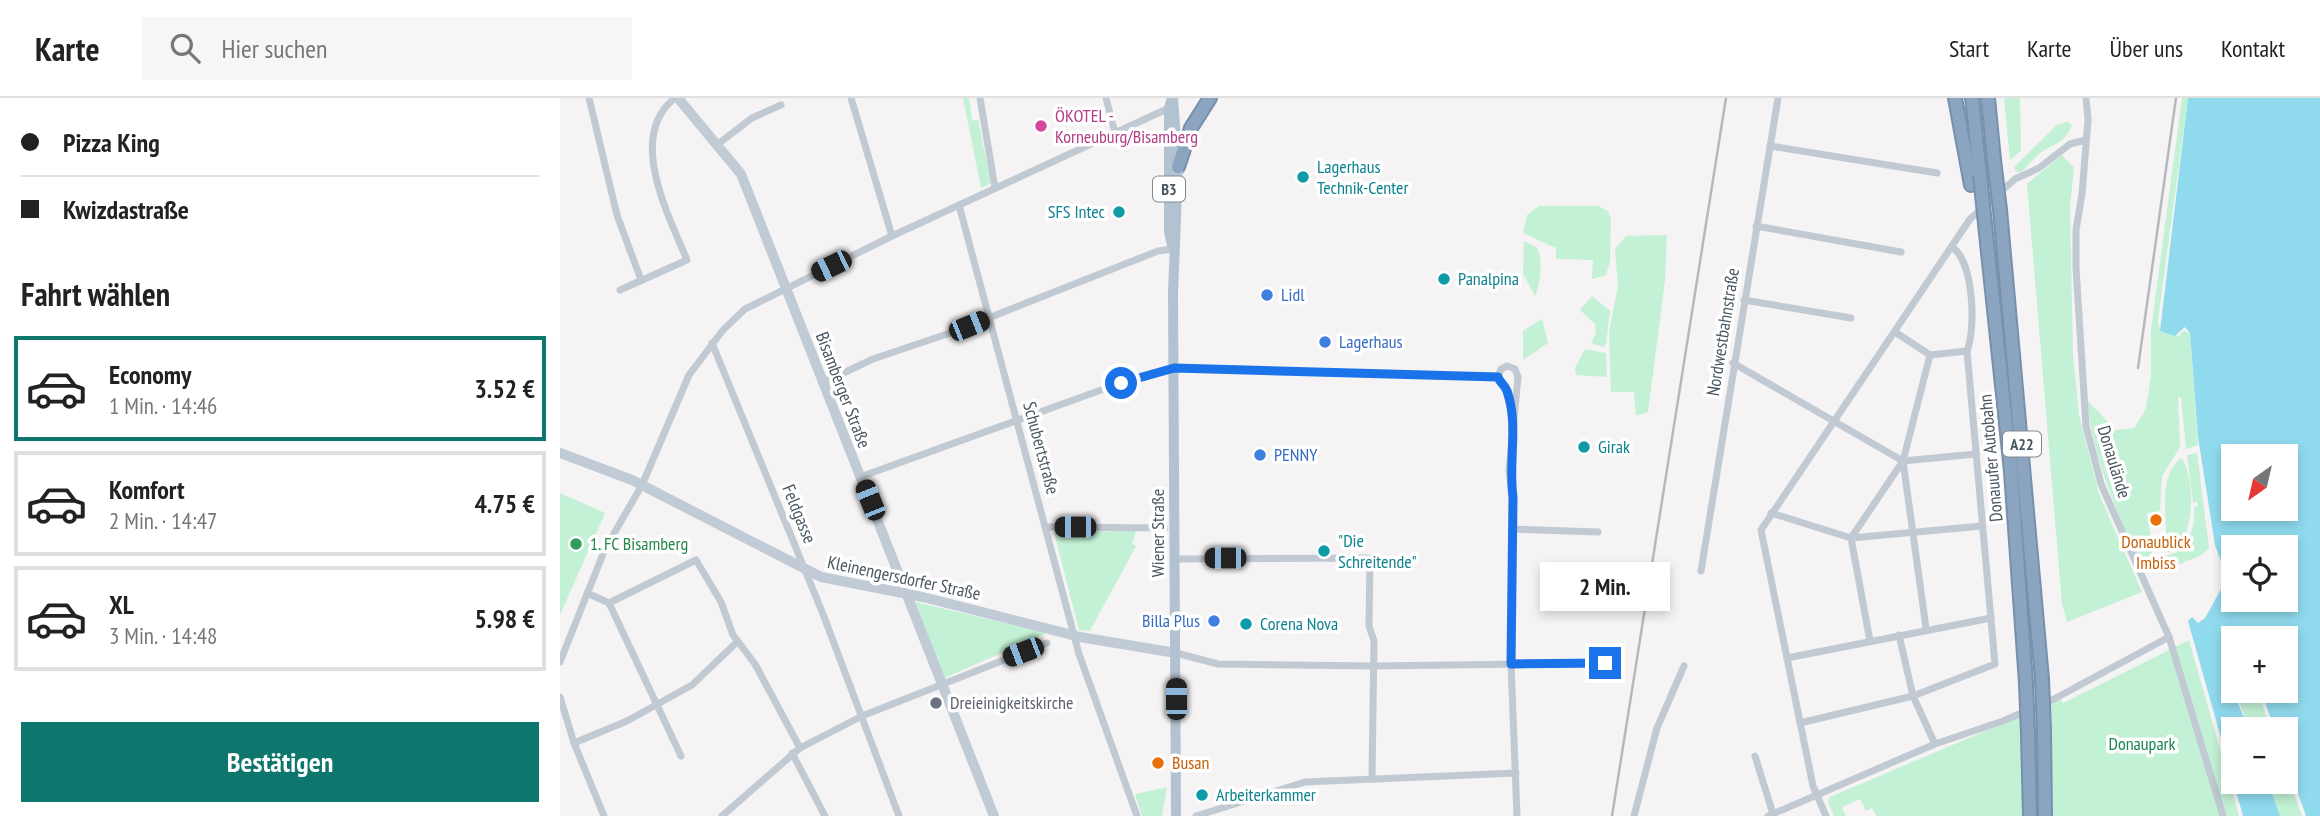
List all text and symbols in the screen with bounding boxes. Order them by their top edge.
search box [142,17,632,80]
text: Karte [35,27,100,70]
icon: search [166,29,204,67]
text: Hier suchen [222,32,327,65]
text: Start [1949,33,1989,64]
text: Karte [2027,33,2072,64]
text: Über uns [2110,33,2183,64]
text: Kontakt [2221,33,2285,64]
place label: ÖKOTEL - Korneuburg/Bisamberg [1055,104,1198,148]
marker: ÖKOTEL - Korneuburg/Bisamberg [1033,118,1049,134]
text: Pizza King [63,126,160,159]
place label: Lagerhaus Technik-Center [1317,155,1409,199]
marker: Lagerhaus Technik-Center [1295,169,1311,185]
road number: B3 [1153,176,1185,202]
text: Kwizdastraße [63,193,189,226]
place label: SFS Intec [1048,200,1106,223]
marker: SFS Intec [1111,204,1127,220]
car [808,247,855,285]
street label: Nordwestbahnstraße [1701,266,1744,398]
place label: Panalpina [1458,267,1519,290]
marker: Panalpina [1436,271,1452,287]
text: Fahrt wählen [21,273,170,315]
place label: Lidl [1281,283,1305,306]
marker: Lidl [1259,287,1275,303]
car [946,308,993,344]
street label: Bisamberger Straße [811,329,876,451]
place label: Lagerhaus [1339,330,1403,353]
marker: Lagerhaus [1317,334,1333,350]
icon: car [25,357,88,420]
text: Economy [109,358,191,391]
route start [1105,367,1137,399]
text: 3.52 € [474,372,535,405]
text: 1 Min. · 14:46 [109,391,217,420]
street label: Donauufer Autobahn [1973,393,2008,523]
street label: Schubertstraße [1018,399,1065,497]
street label: Donaulände [2093,423,2136,501]
road number: A22 [2003,432,2041,456]
place label: Girak [1598,435,1630,458]
marker: Girak [1576,439,1592,455]
place label: PENNY [1274,443,1318,466]
north arrow [2221,444,2298,522]
map controls [2221,444,2298,794]
marker: PENNY [1252,447,1268,463]
icon: car [25,472,88,535]
text: Komfort [109,473,185,506]
car [853,477,888,523]
street label: Feldgasse [777,481,822,547]
text: 4.75 € [474,487,535,520]
street label: Wiener Straße [1146,489,1169,577]
text: 2 Min. · 14:47 [109,506,217,535]
marker: Donaublick Imbiss [2148,512,2164,528]
car [1055,517,1097,538]
place label: "Die Schreitende" [1338,529,1417,573]
place label: Donaublick Imbiss [2121,530,2191,574]
place label: 1. FC Bisamberg [590,532,688,555]
button: locate [2221,535,2298,612]
marker: 1. FC Bisamberg [568,536,584,552]
marker: "Die Schreitende" [1316,543,1332,559]
car [1205,548,1247,569]
street label: Kleinengersdorfer Straße [825,550,983,605]
callout: 2 Min. [1540,561,1670,610]
text: 2 Min. [1579,572,1631,601]
icon: car [25,587,88,650]
text: XL [109,588,134,621]
text: 5.98 € [474,602,535,635]
place label: Billa Plus [1142,609,1200,632]
place label: Corena Nova [1260,612,1338,635]
marker: Billa Plus [1206,613,1222,629]
marker: Corena Nova [1238,616,1254,632]
text: 3 Min. · 14:48 [109,621,217,650]
button: + [2221,626,2298,703]
car [1000,635,1047,669]
route end [1589,647,1621,679]
car [1166,678,1187,720]
place label: Dreieinigkeitskirche [950,691,1073,714]
marker: Dreieinigkeitskirche [928,695,944,711]
button: − [2221,717,2298,794]
button: Bestätigen [21,722,539,802]
park label: Donaupark [2108,732,2176,755]
place label: Busan [1172,751,1209,774]
marker: Busan [1150,755,1166,771]
place label: Arbeiterkammer [1216,783,1316,806]
marker: Arbeiterkammer [1194,787,1210,803]

